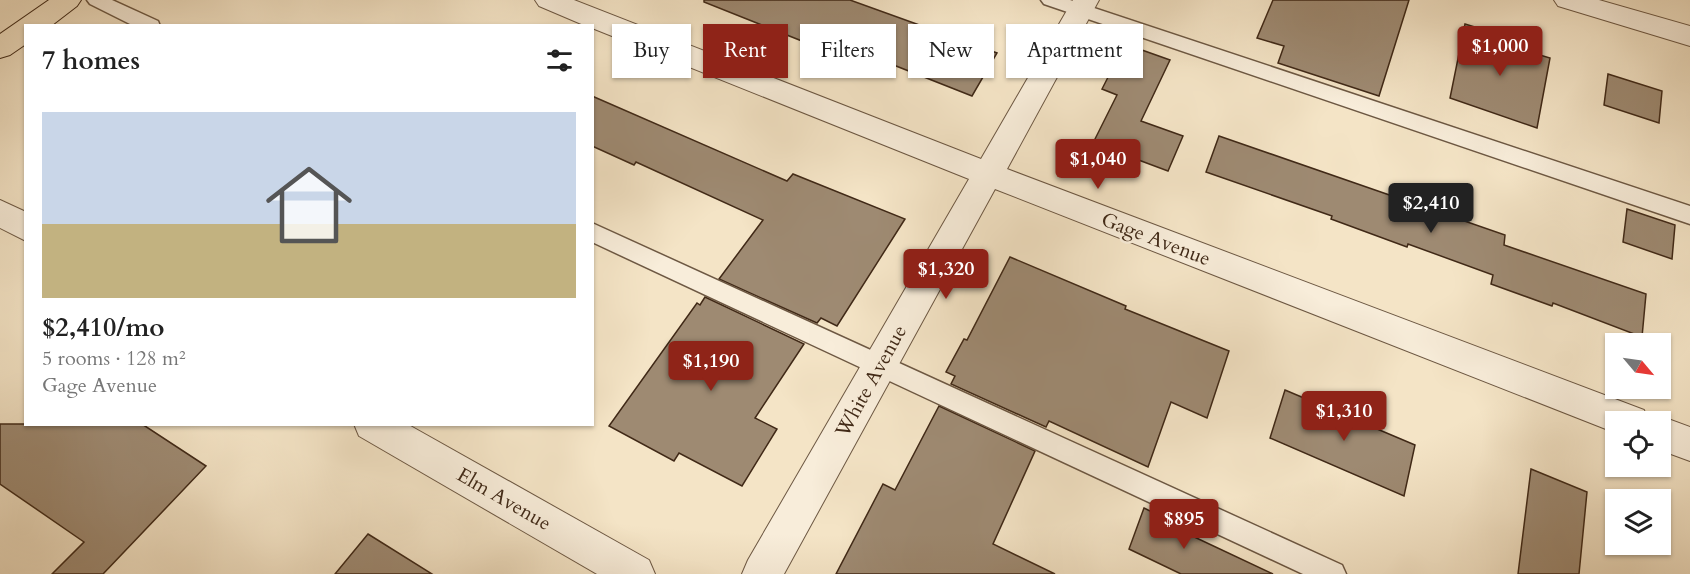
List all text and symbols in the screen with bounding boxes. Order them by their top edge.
chip: Buy [612,24,691,78]
chip: Rent [703,24,788,78]
chip: Filters [800,24,896,78]
chip: New [908,24,994,78]
chip: Apartment [1006,24,1143,78]
pin: $1,000 [1451,26,1549,77]
text: $1,000 [1471,32,1529,59]
text: 7 homes [42,43,140,78]
icon: filters [543,44,576,77]
pin: $1,040 [1049,139,1147,190]
text: $1,040 [1069,145,1127,172]
icon: home [255,151,363,259]
pin: $2,410 [1382,183,1480,234]
text: $2,410 [1402,189,1460,216]
street label: Gage Avenue [1097,206,1215,272]
pin: $1,320 [897,249,995,300]
text: $1,320 [917,255,975,282]
text: $2,410/mo [42,310,165,345]
street label: White Avenue [829,320,913,443]
north arrow [1605,333,1671,399]
map controls [1605,333,1671,555]
pin: $1,190 [662,341,760,392]
text: 5 rooms · 128 m² [42,345,186,372]
text: $1,190 [682,347,740,374]
text: Gage Avenue [42,372,157,399]
pin: $1,310 [1295,391,1393,442]
text: $1,310 [1315,397,1373,424]
button: locate [1605,411,1671,477]
street label: Elm Avenue [452,461,556,537]
button: layers [1605,489,1671,555]
pin: $895 [1148,499,1220,550]
text: $895 [1164,505,1204,532]

